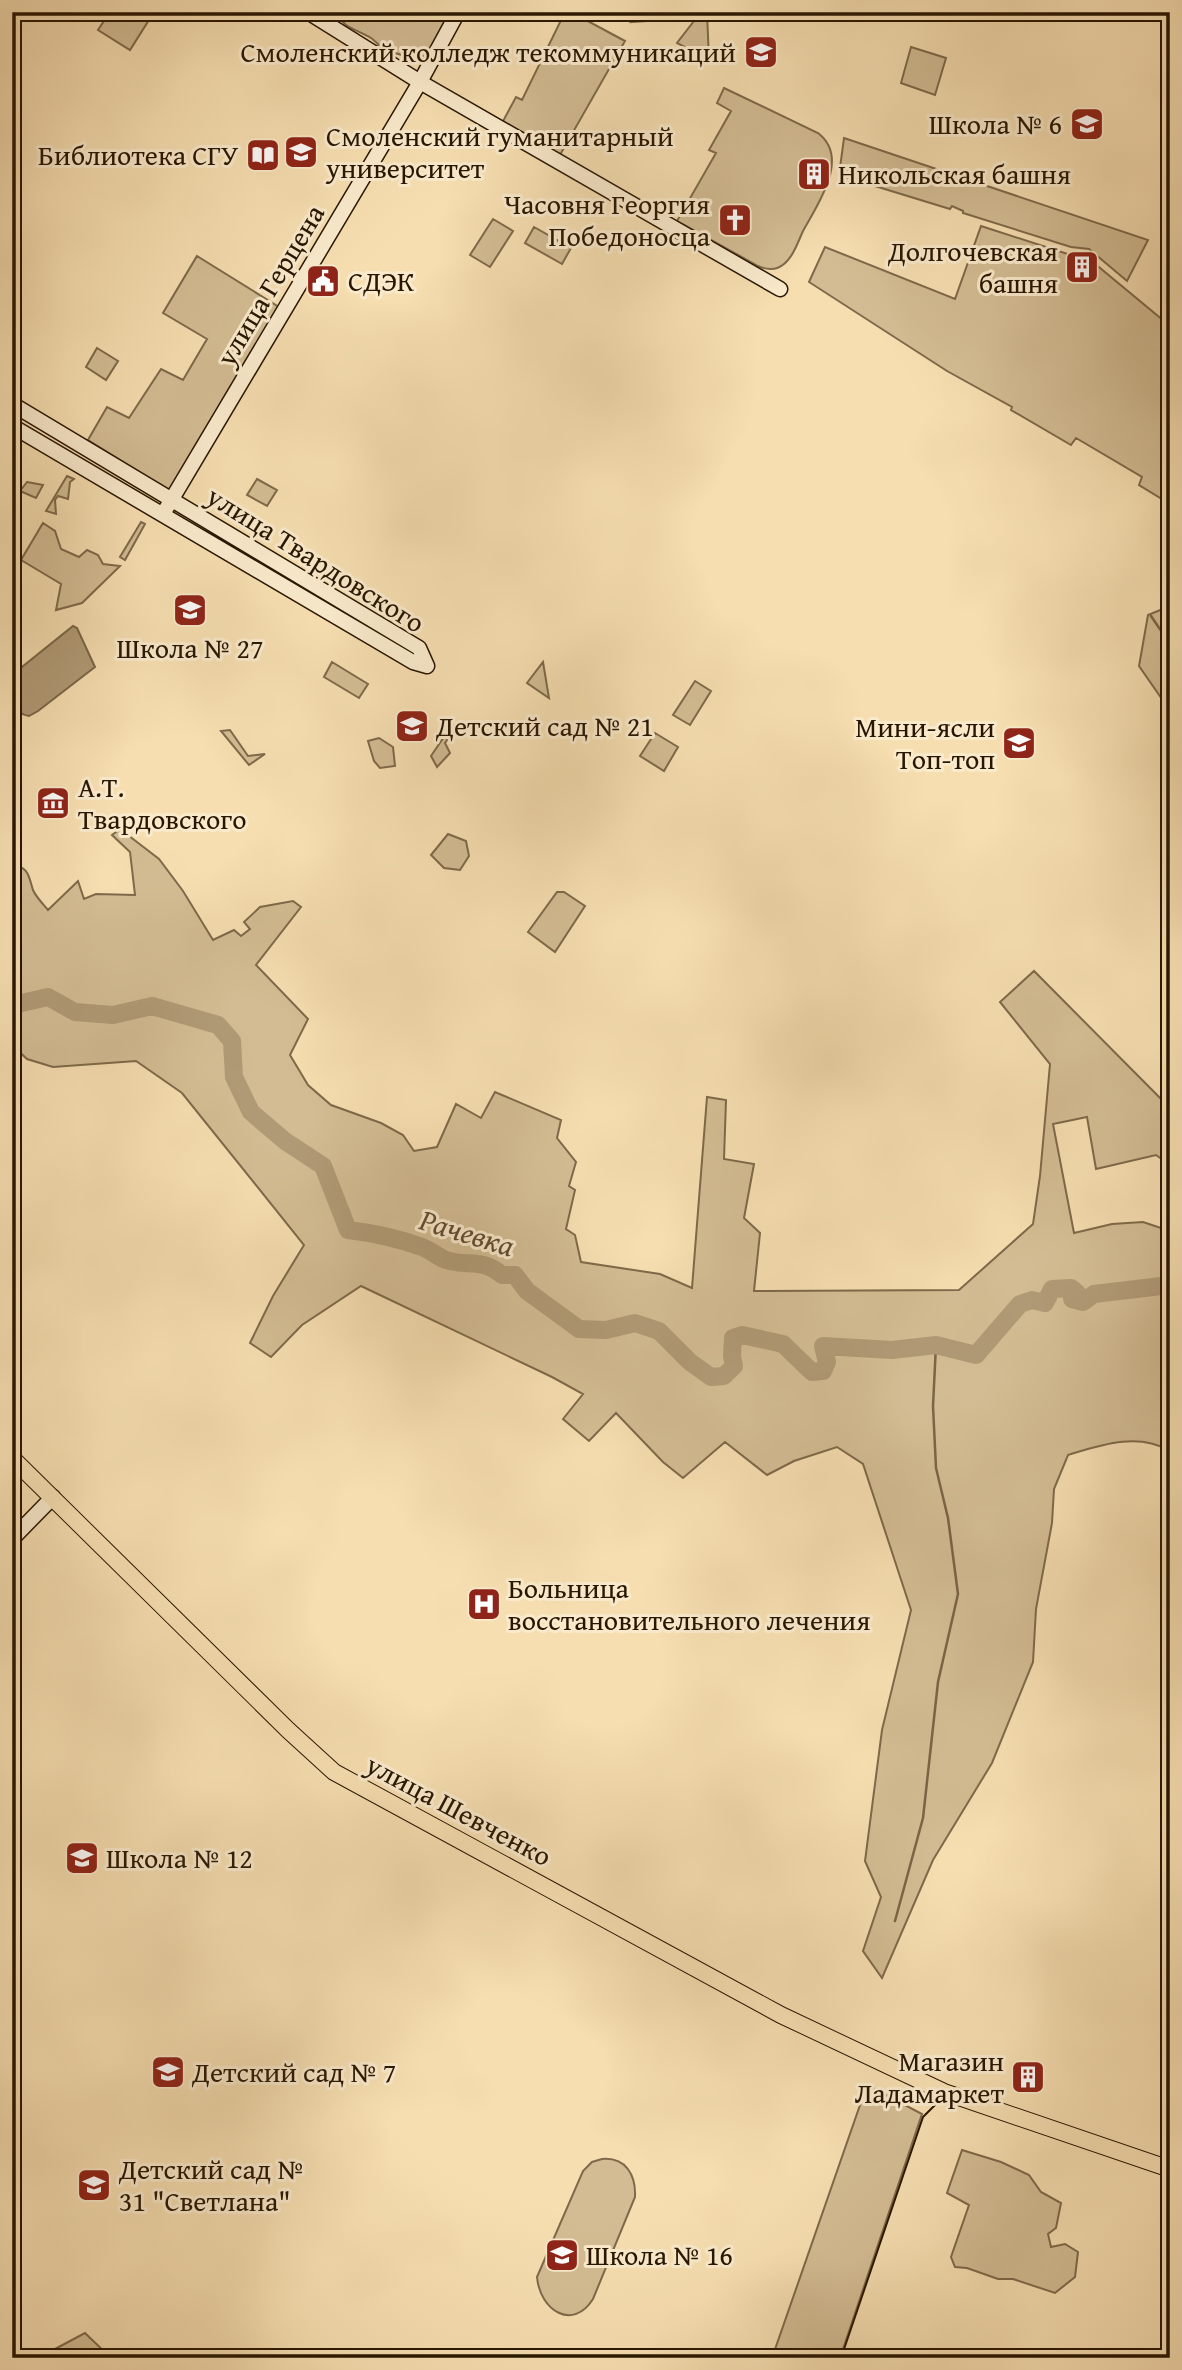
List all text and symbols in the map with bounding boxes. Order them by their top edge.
place label: Смоленский колледж текоммуникаций [240,31,736,72]
school or university icon: Смоленский колледж текоммуникаций [742,33,780,71]
place label: Школа № 6 [929,103,1062,144]
school or university icon: Школа № 6 [1068,105,1106,143]
place label: Смоленский гуманитарный университет [325,115,674,188]
school or university icon: Смоленский гуманитарный университет [282,133,320,171]
place label: Библиотека СГУ [38,134,239,175]
library icon: Библиотека СГУ [244,136,282,174]
place label: Никольская башня [838,153,1071,194]
building icon: Никольская башня [795,155,833,193]
place label: Часовня Георгия Победоносца [504,183,711,256]
street label: улица Герцена [205,196,334,374]
church icon: Часовня Георгия Победоносца [716,201,754,239]
place label: Долгочевская башня [887,230,1058,303]
building icon: Долгочевская башня [1063,248,1101,286]
place label: СДЭК [348,260,414,301]
public building icon: СДЭК [304,262,342,300]
street label: улица Твардовского [198,474,433,642]
school or university icon: Школа № 27 [171,591,209,629]
place label: Школа № 27 [117,627,263,668]
place label: Детский сад № 21 [435,705,654,746]
place label: Мини-ясли Топ-топ [855,706,995,779]
school or university icon: Детский сад № 21 [393,707,431,745]
school or university icon: Мини-ясли Топ-топ [1000,724,1038,762]
place label: А.Т. Твардовского [78,766,246,839]
museum icon: А.Т. Твардовского [34,784,72,822]
water label: Рачевка [414,1197,520,1267]
place label: Больница восстановительного лечения [508,1567,870,1640]
hospital icon: Больница восстановительного лечения [465,1585,503,1623]
street label: улица Шевченко [358,1743,559,1876]
place label: Школа № 12 [106,1837,253,1878]
school or university icon: Школа № 12 [63,1839,101,1877]
place label: Магазин Ладамаркет [855,2040,1004,2113]
place label: Детский сад № 7 [191,2051,396,2092]
school or university icon: Детский сад № 7 [149,2053,187,2091]
building icon: Магазин Ладамаркет [1009,2058,1047,2096]
place label: Детский сад № 31 "Светлана" [118,2148,304,2221]
school or university icon: Детский сад № 31 "Светлана" [75,2166,113,2204]
place label: Школа № 16 [586,2234,733,2275]
school or university icon: Школа № 16 [543,2236,581,2274]

